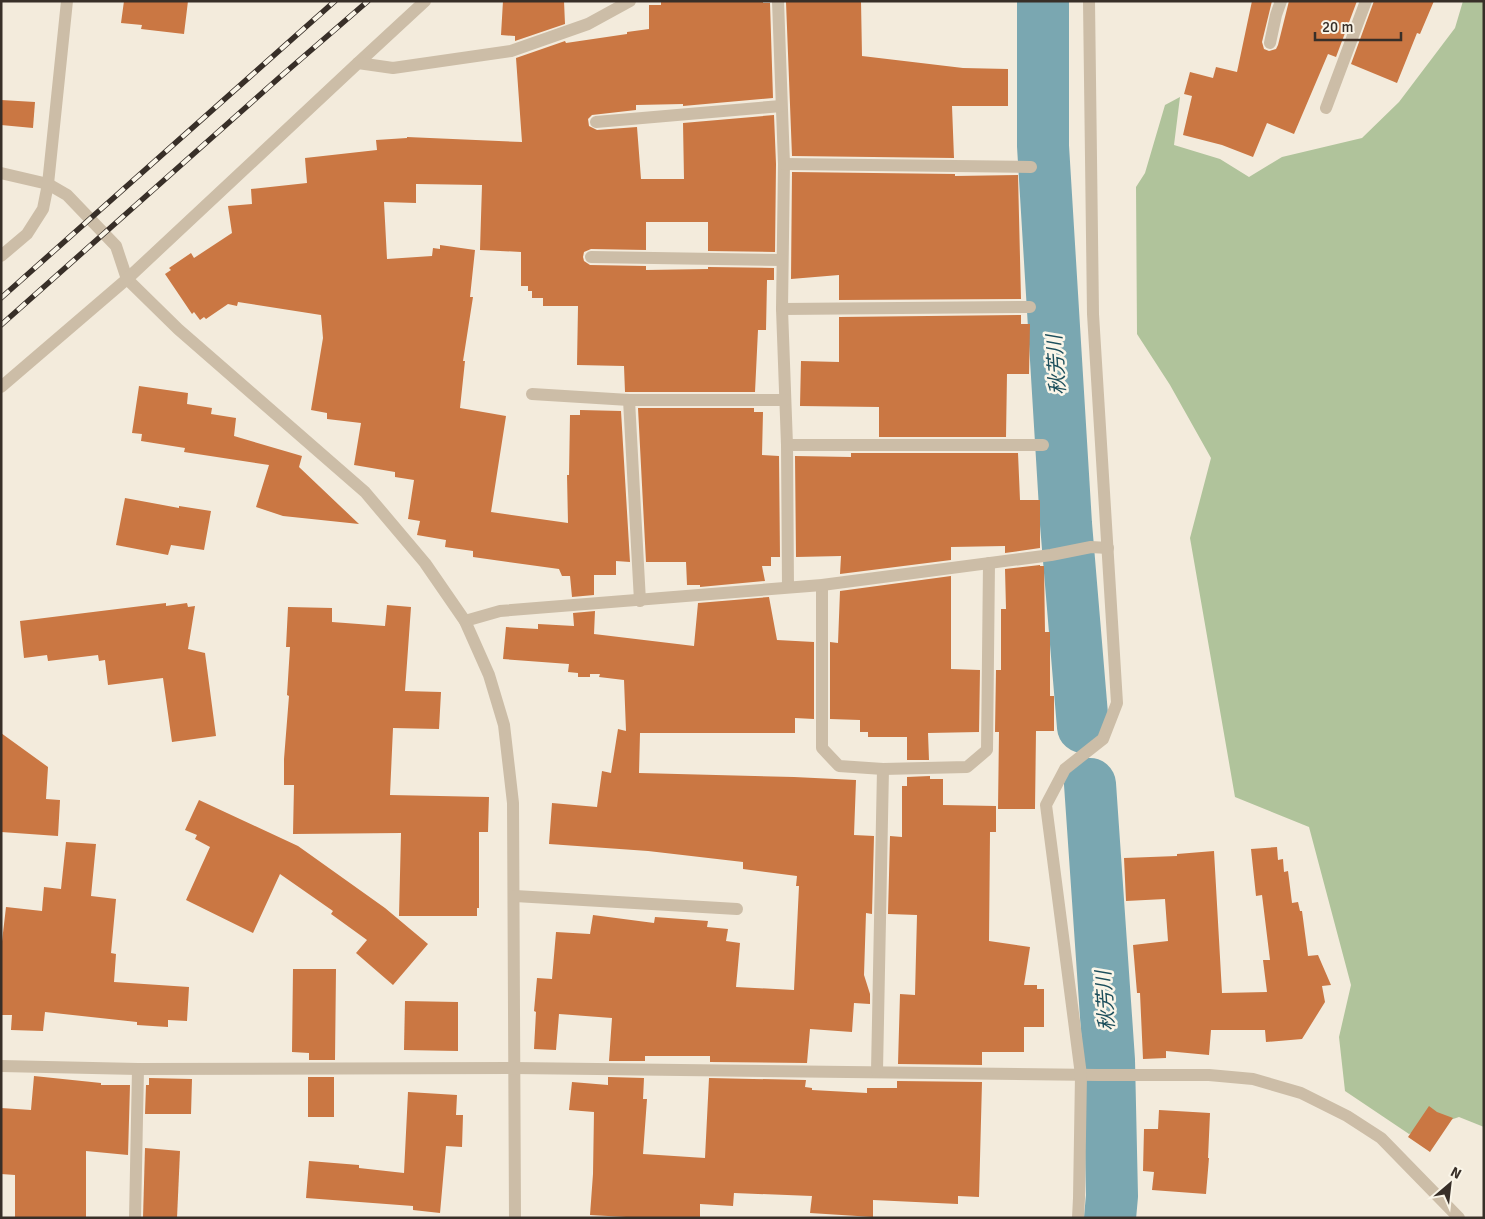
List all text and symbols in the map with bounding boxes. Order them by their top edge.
scale bar [1315,10,1401,42]
text: 20 m [1322,18,1353,36]
water label: 秋芳川 [1042,332,1071,396]
water label: 秋芳川 [1091,968,1120,1032]
north arrow [1425,1159,1475,1209]
text: N [1448,1163,1464,1183]

